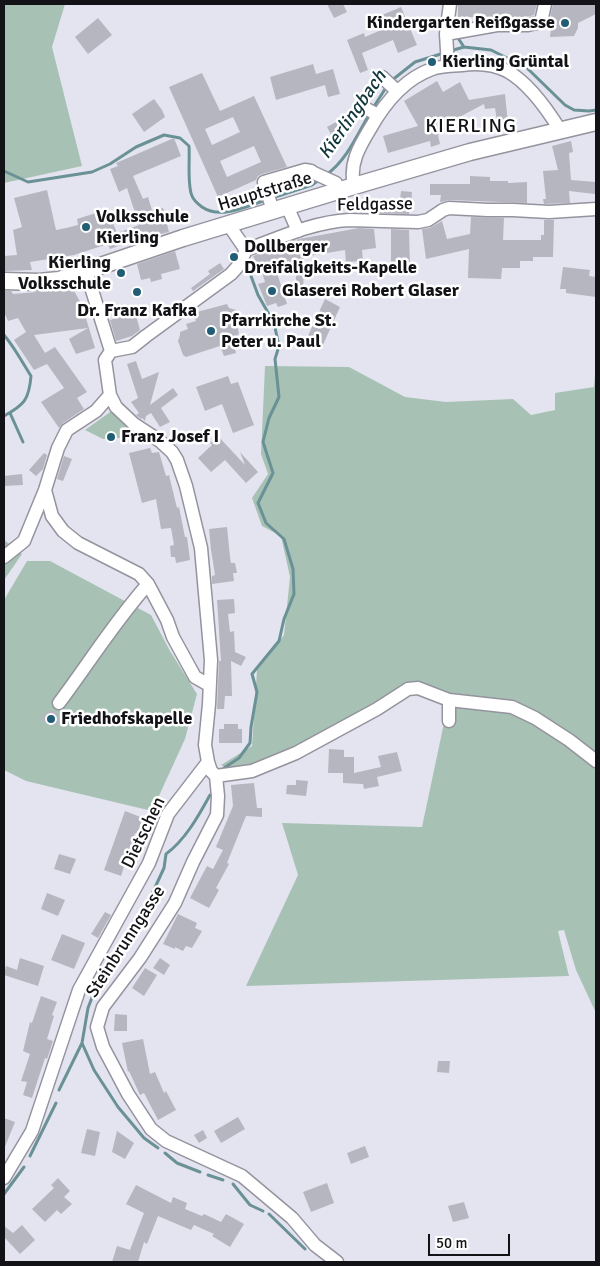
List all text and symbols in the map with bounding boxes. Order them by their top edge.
place label: Kindergarten Reißgasse [366,12,555,34]
marker: Kindergarten Reißgasse [559,17,571,29]
place label: Kierling Grüntal [442,51,569,73]
marker: Kierling Grüntal [426,56,438,68]
water label: Kierlingbach [314,66,392,164]
district label: KIERLING [424,115,518,139]
street label: Hauptstraße [215,167,315,217]
street label: Feldgasse [337,194,413,216]
place label: Volksschule Kierling [96,206,189,248]
marker: Volksschule Kierling [80,221,92,233]
place label: Dollberger Dreifaligkeits-Kapelle [244,236,417,278]
marker: Dollberger Dreifaligkeits-Kapelle [228,251,240,263]
place label: Kierling Volksschule [18,252,111,294]
marker: Kierling Volksschule [115,267,127,279]
place label: Glaserei Robert Glaser [282,280,459,302]
marker: Glaserei Robert Glaser [266,285,278,297]
marker: Dr. Franz Kafka [131,286,143,298]
place label: Dr. Franz Kafka [77,300,197,322]
place label: Pfarrkirche St. Peter u. Paul [221,310,337,352]
marker: Pfarrkirche St. Peter u. Paul [205,325,217,337]
place label: Franz Josef I [121,426,219,448]
marker: Franz Josef I [105,431,117,443]
place label: Friedhofskapelle [61,708,192,730]
marker: Friedhofskapelle [45,713,57,725]
street label: Dietschen [117,794,171,872]
street label: Steinbrunngasse [82,882,170,1002]
scale bar [430,1224,512,1256]
text: 50 m [436,1234,467,1252]

